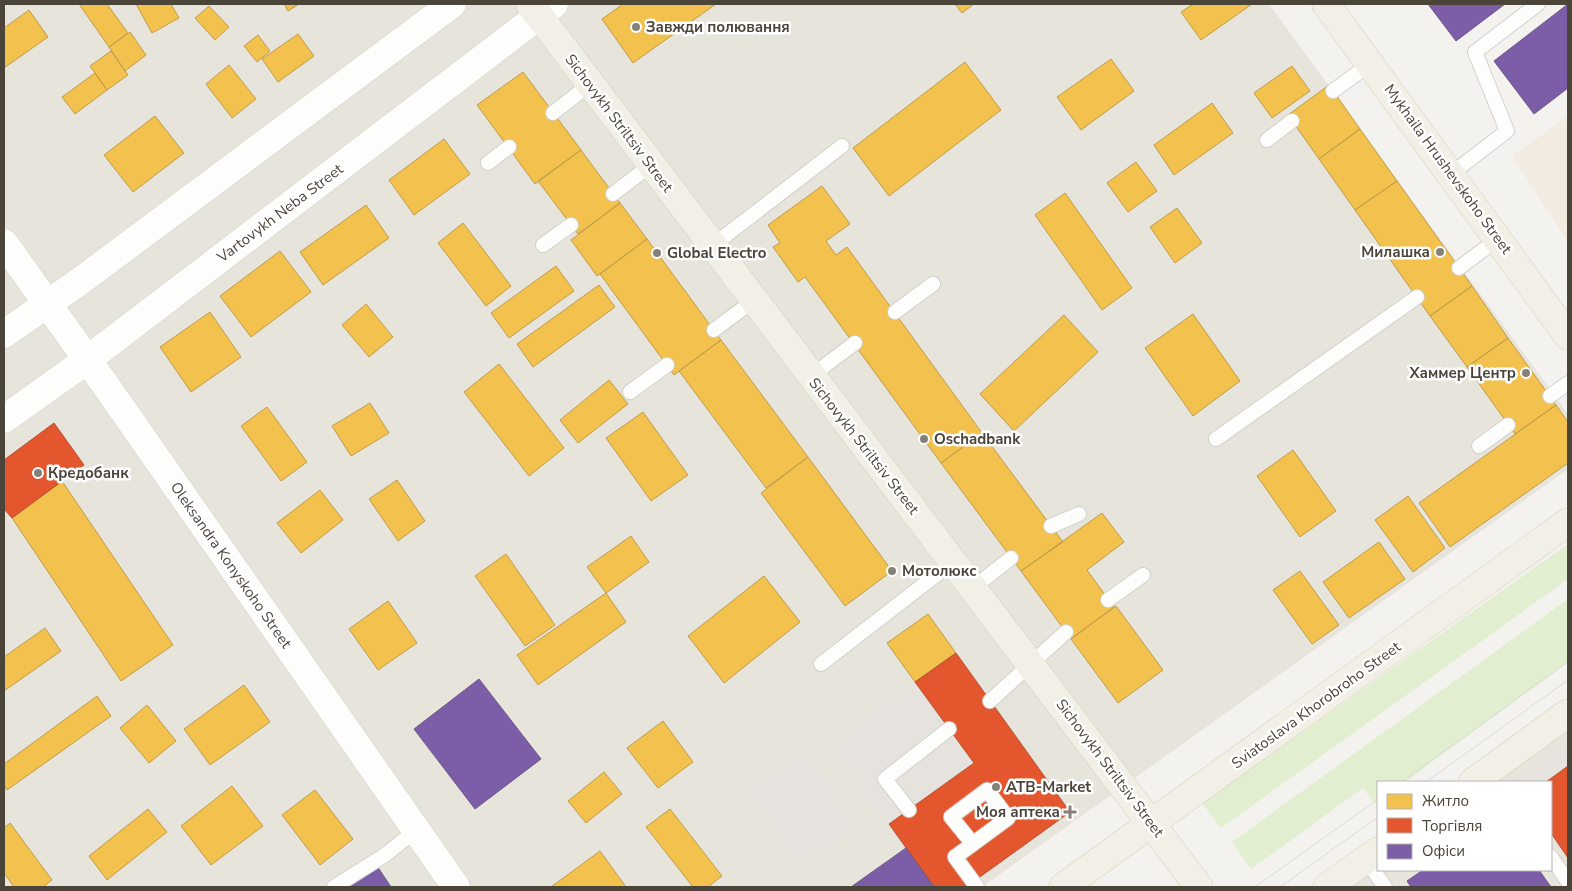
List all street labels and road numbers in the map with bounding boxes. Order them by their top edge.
street label: Sichovykh Striltsiv Street [560,50,678,197]
street label: Mykhaila Hrushevskoho Street [1380,80,1517,258]
street label: Vartovykh Neba Street [212,159,348,268]
street label: Sichovykh Striltsiv Street [804,374,924,519]
street label: Oleksandra Konyskoho Street [166,478,297,653]
street label: Sviatoslava Khorobroho Street [1227,636,1405,773]
street label: Sichovykh Striltsiv Street [1051,695,1169,842]

